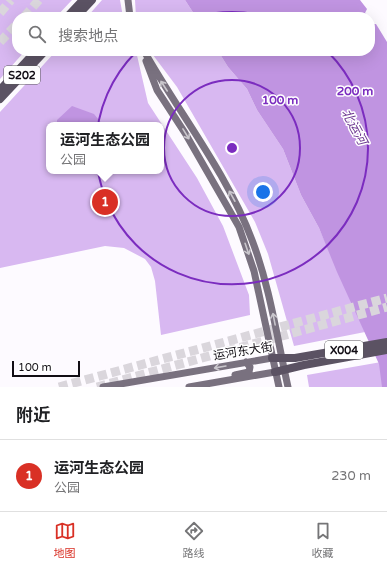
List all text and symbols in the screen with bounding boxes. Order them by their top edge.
search box [12,12,375,56]
icon: search [26,23,48,45]
text: 搜索地点 [58,27,118,45]
road number: S202 [4,66,40,84]
one-way arrow [160,80,168,91]
text: 200 m [337,84,373,98]
text: 100 m [262,93,298,107]
water label: 北运河 [338,106,372,151]
popup [46,122,164,174]
one-way arrow [182,128,190,139]
text: 运河生态公园 [60,131,150,149]
centre of rings [225,141,239,155]
text: 公园 [60,152,86,168]
your location [253,182,273,202]
pin: 1 [92,187,118,217]
one-way arrow [227,191,235,203]
one-way arrow [244,242,251,255]
one-way arrow [269,313,277,326]
street label: 运河东大街 [212,339,274,363]
road number: X004 [325,341,363,359]
scale bar [12,359,80,378]
text: 100 m [18,361,52,374]
one-way arrow [214,363,227,371]
text: 附近 [16,405,50,426]
text: 运河生态公园 [54,459,144,477]
text: 1 [25,468,33,484]
text: 230 m [331,468,371,484]
text: 公园 [54,480,80,496]
tab: 地图 [54,520,76,560]
tab: 路线 [183,520,205,560]
tab: 收藏 [312,520,334,560]

